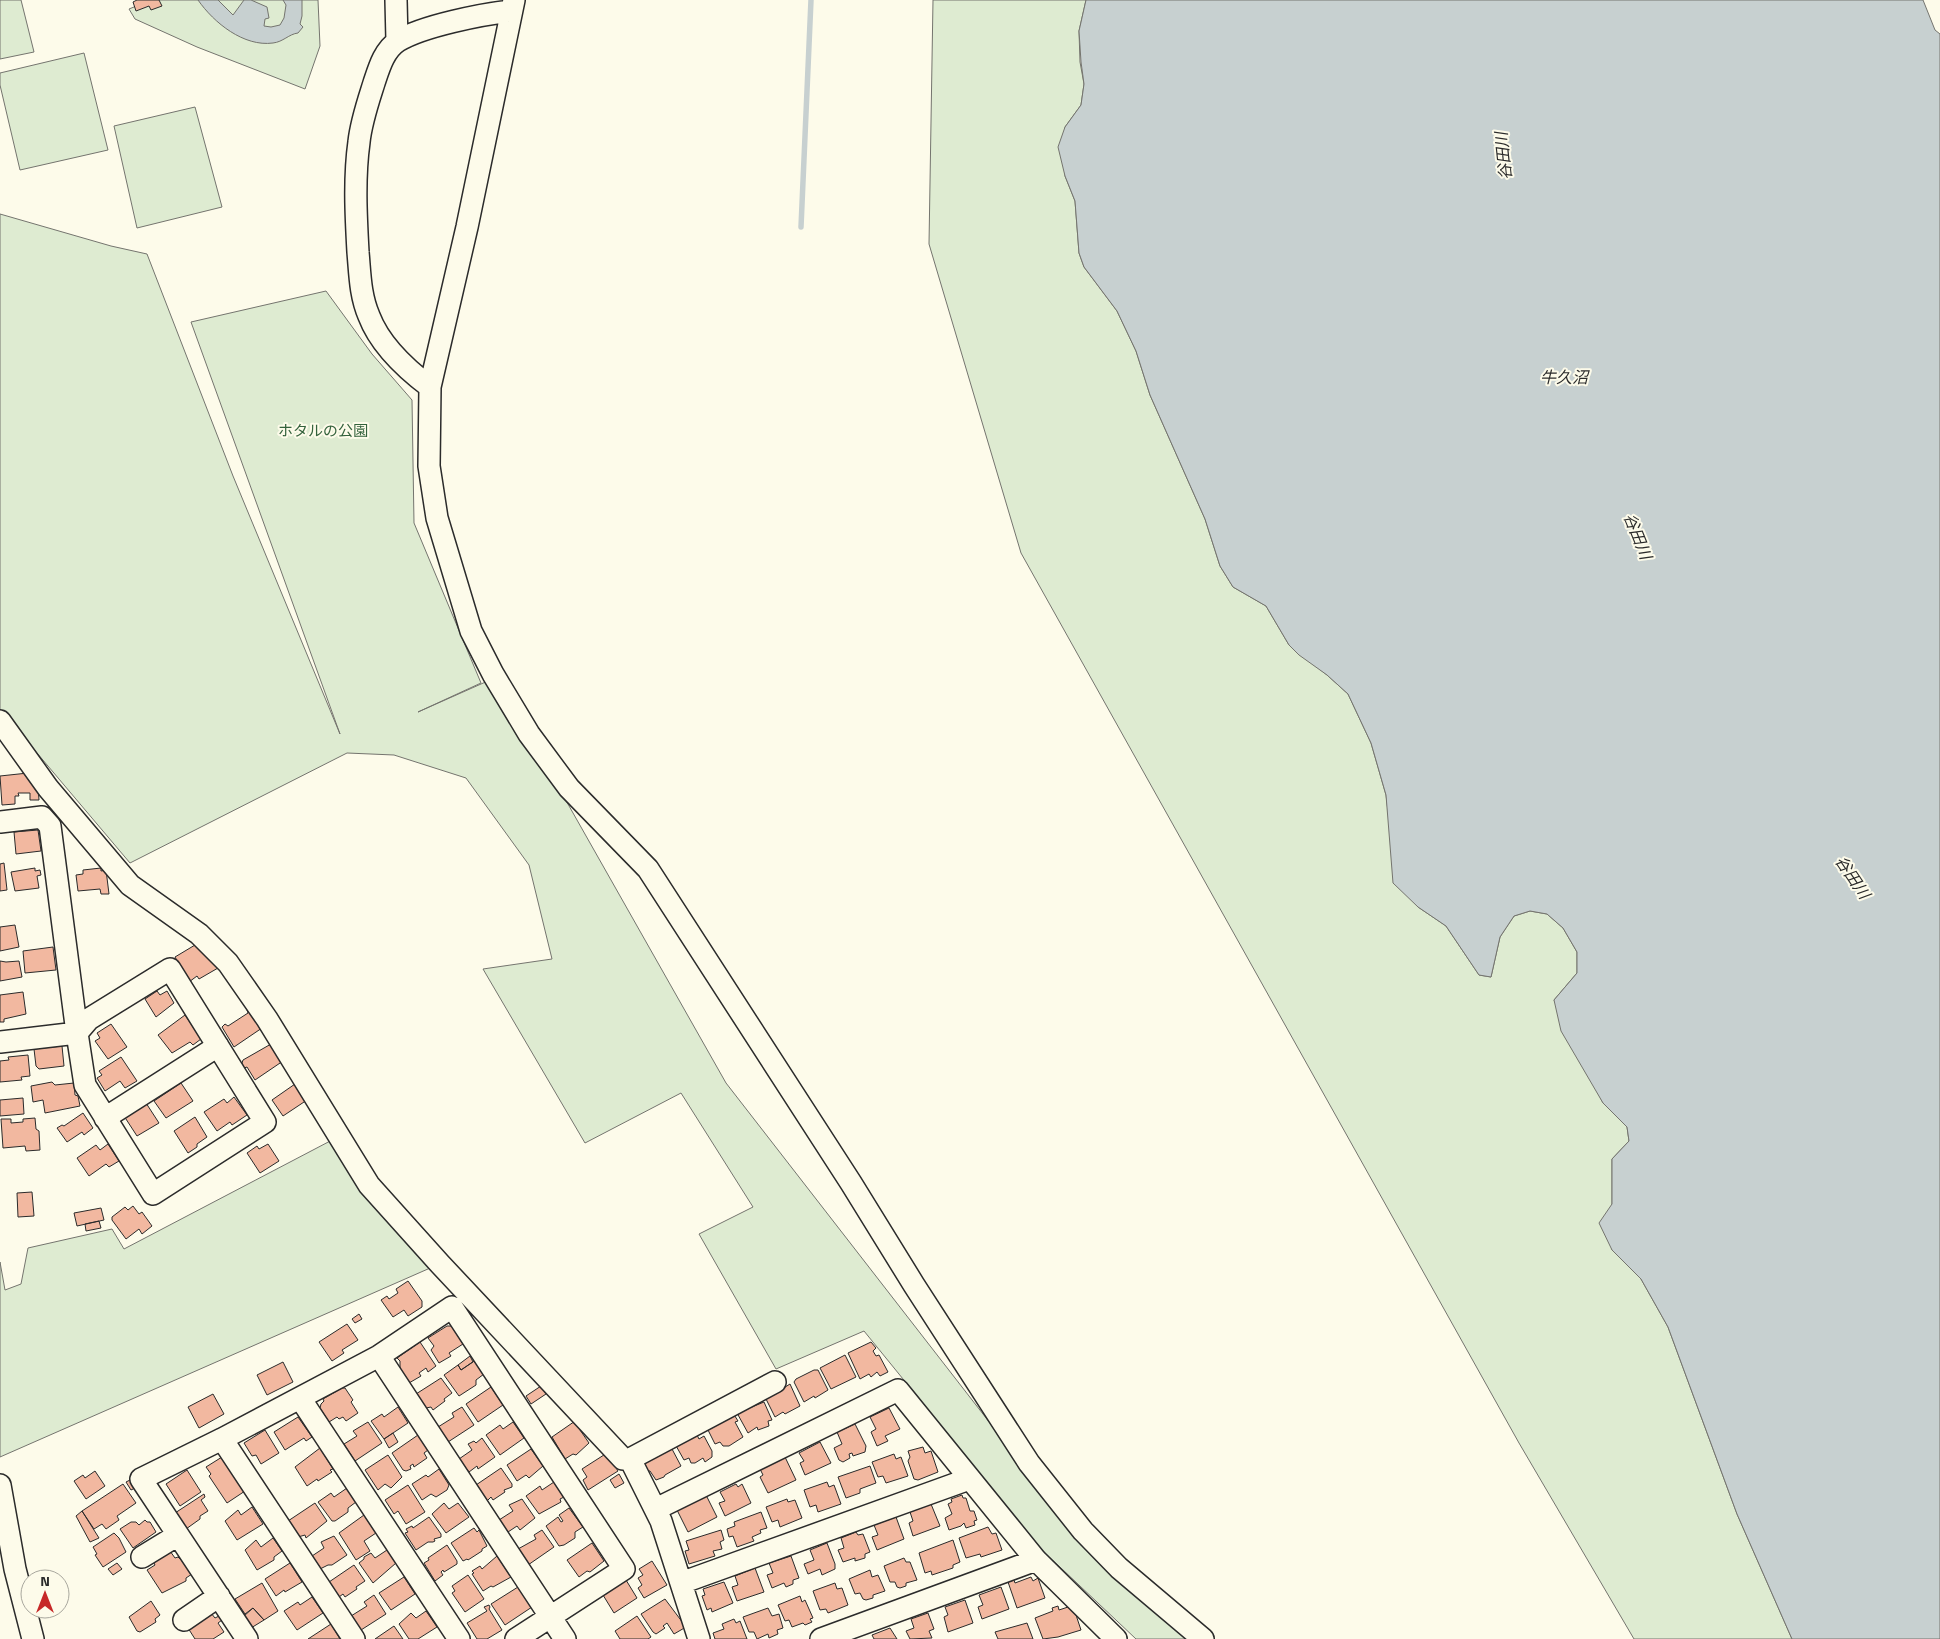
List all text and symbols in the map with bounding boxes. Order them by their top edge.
water label: 谷田川 [1488,129,1517,181]
water label: 牛久沼 [1540,365,1590,389]
park label: ホタルの公園 [278,419,368,442]
water label: 谷田川 [1618,509,1659,565]
water label: 谷田川 [1830,850,1877,905]
north arrow [20,1569,70,1619]
text: N [40,1570,50,1591]

